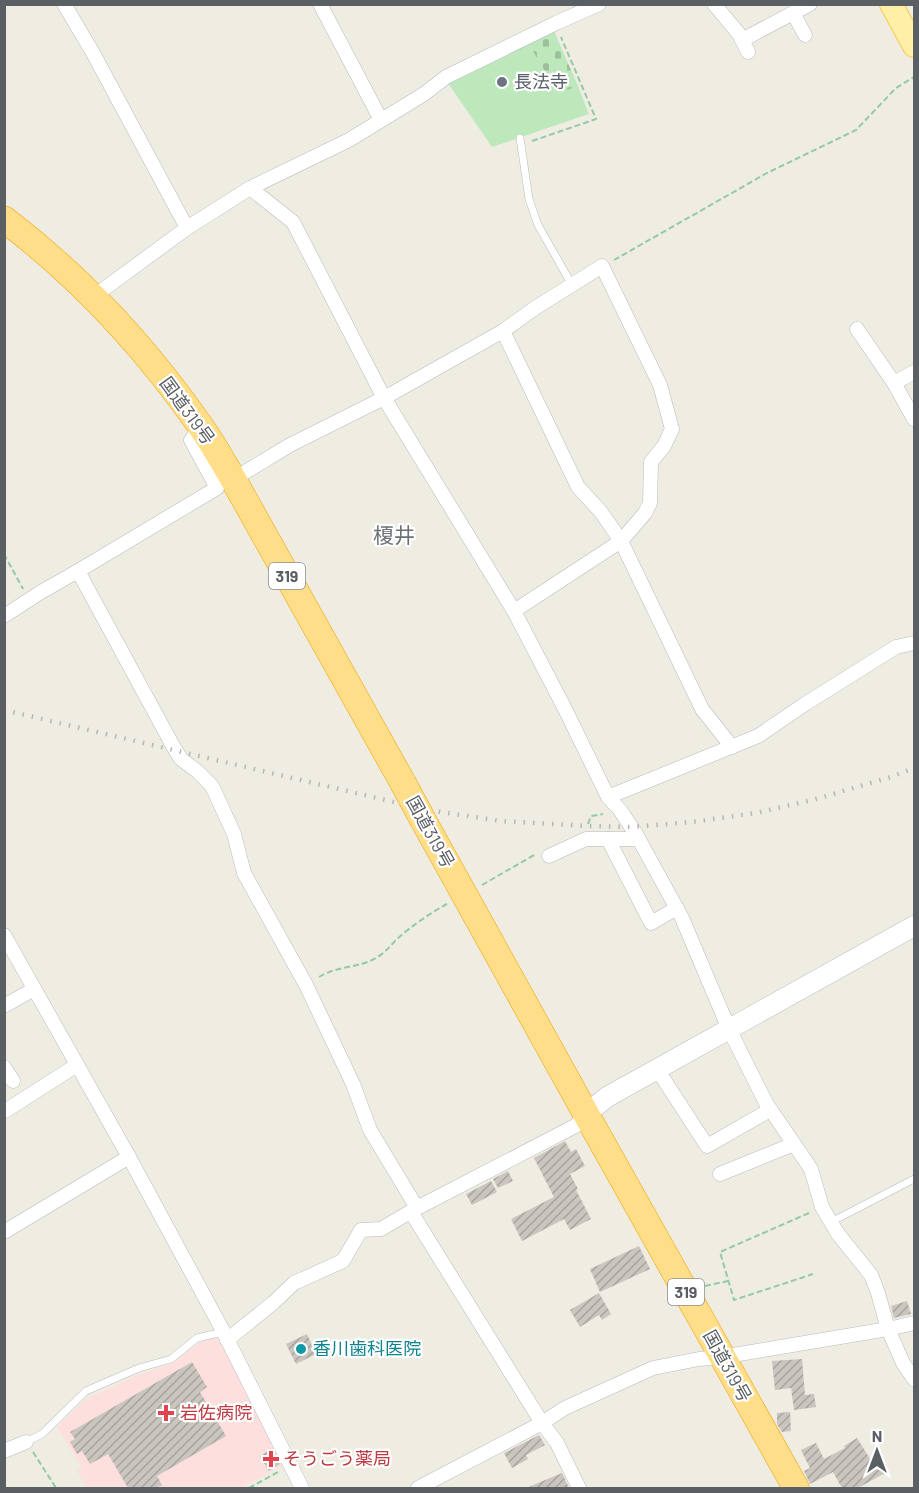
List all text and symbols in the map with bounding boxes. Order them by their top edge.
place label: 長法寺 [514,70,568,92]
marker: 長法寺 [495,75,509,89]
street label: 国道319号 [156,372,220,449]
district label: 榎井 [373,522,415,547]
road number: 319 [269,563,305,589]
street label: 国道319号 [402,792,460,871]
road number: 319 [668,1279,704,1305]
street label: 国道319号 [699,1326,757,1405]
place label: 香川歯科医院 [313,1337,421,1359]
marker: 香川歯科医院 [294,1342,308,1356]
place label: 岩佐病院 [180,1401,252,1423]
marker: 岩佐病院 [157,1404,175,1422]
north arrow [847,1421,907,1481]
text: N [872,1426,882,1445]
place label: そうごう薬局 [283,1447,391,1469]
marker: そうごう薬局 [264,1452,278,1466]

